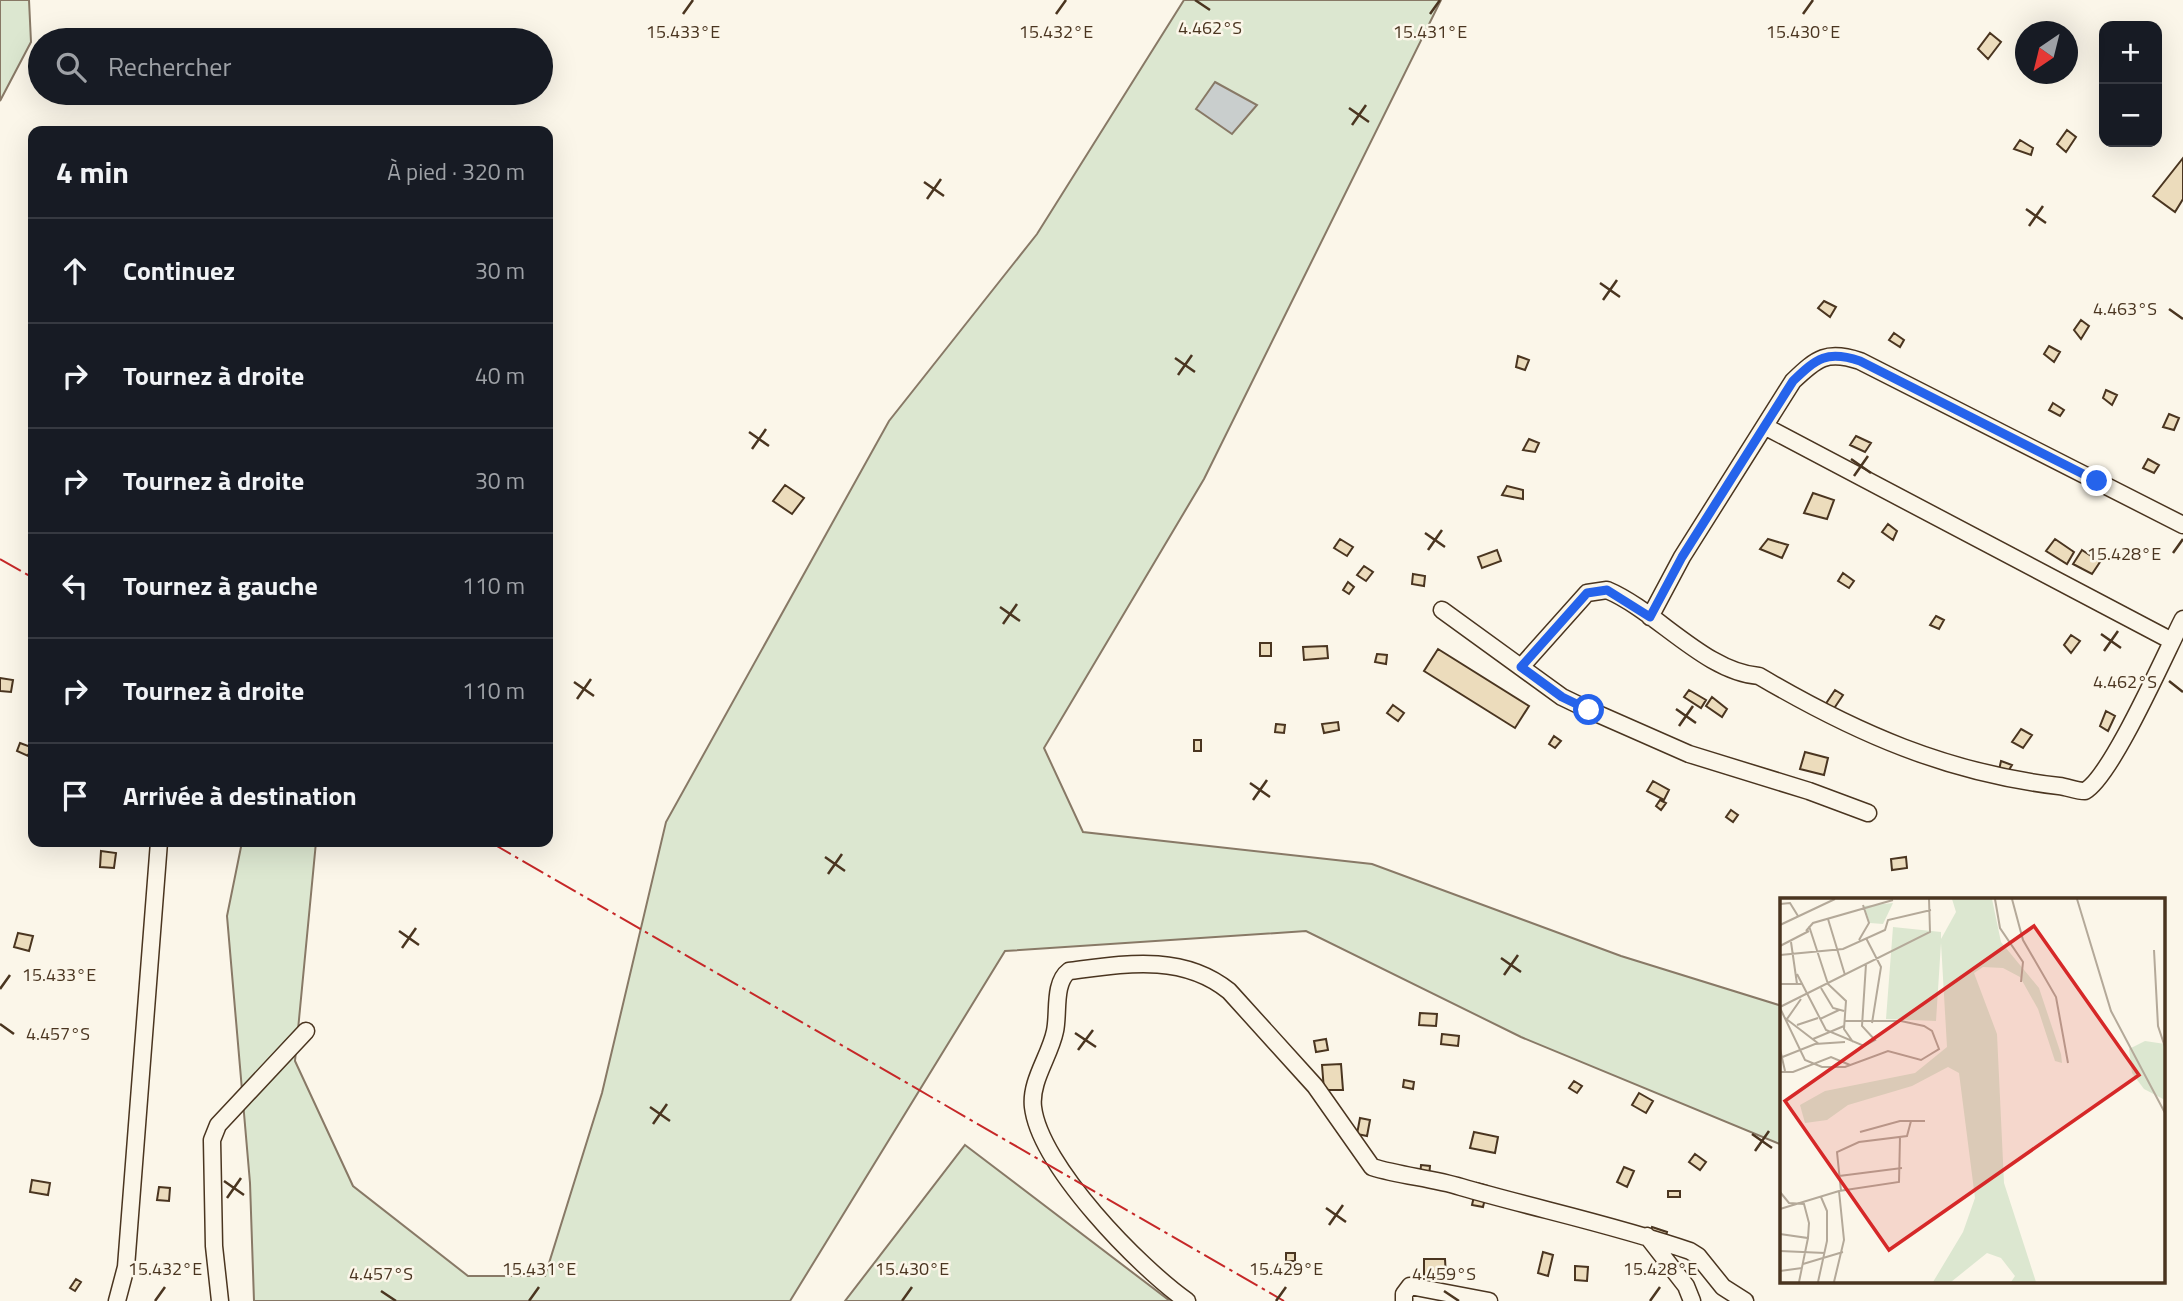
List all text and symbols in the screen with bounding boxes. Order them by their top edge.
text: 4.462°S [1178,14,1242,41]
text: 15.433°E [646,18,720,45]
text: 15.432°E [1019,18,1093,45]
text: 15.431°E [1393,18,1467,45]
text: 15.430°E [1766,18,1840,45]
north arrow [2015,21,2078,84]
map controls [2099,21,2162,147]
button: + [2099,21,2162,84]
search box [28,28,553,105]
text: Rechercher [108,47,232,86]
icon: search [52,48,90,86]
button: − [2099,84,2162,147]
text: 4 min [56,149,129,195]
text: À pied · 320 m [387,154,525,189]
text: Continuez [123,251,235,290]
icon: ahead [56,252,94,290]
text: 30 m [475,253,525,288]
text: 4.463°S [2093,295,2157,322]
text: Tournez à droite [123,356,304,395]
icon: right [56,357,94,395]
text: 40 m [475,358,525,393]
text: Tournez à droite [123,461,304,500]
icon: right [56,462,94,500]
text: 30 m [475,463,525,498]
route end [2081,465,2112,496]
text: 15.428°E [2087,540,2161,567]
text: Tournez à gauche [123,566,318,605]
icon: left [56,567,94,605]
text: 110 m [462,568,525,603]
text: 4.462°S [2093,668,2157,695]
text: Tournez à droite [123,671,304,710]
icon: right [56,672,94,710]
text: 110 m [462,673,525,708]
route start [1573,694,1604,725]
text: Arrivée à destination [123,776,357,815]
icon: arrive [56,777,94,815]
inset map [1780,898,2166,1284]
text: 15.433°E [22,961,96,988]
text: 4.457°S [26,1020,90,1047]
text: 15.432°E [128,1255,202,1282]
text: 15.431°E [502,1255,576,1282]
text: 15.430°E [875,1255,949,1282]
text: 15.429°E [1249,1255,1323,1282]
text: 15.428°E [1623,1255,1697,1282]
text: 4.457°S [349,1260,413,1287]
text: 4.459°S [1412,1260,1476,1287]

